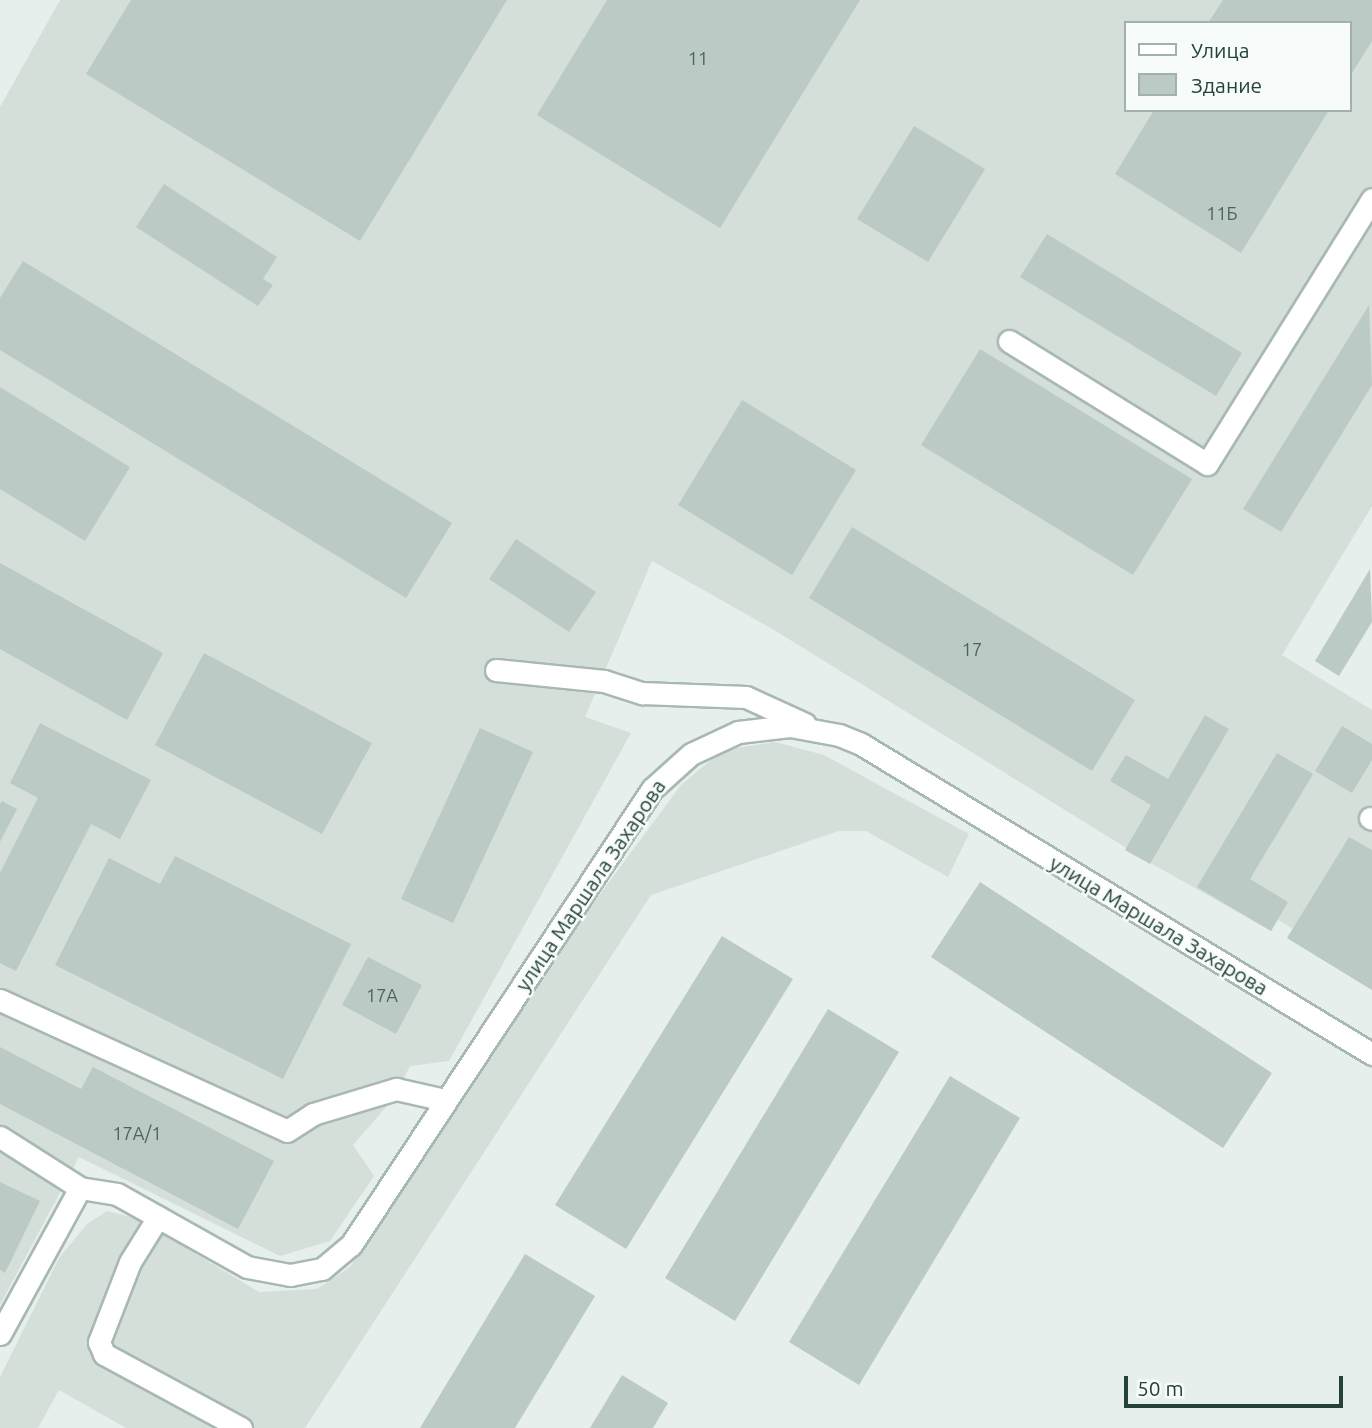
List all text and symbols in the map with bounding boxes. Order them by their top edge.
legend [1124,21,1351,112]
text: Улица [1191,38,1249,62]
house number: 11 [688,47,708,69]
text: Здание [1191,73,1262,97]
house number: 11Б [1206,202,1238,224]
house number: 17 [962,638,982,660]
street label: улица Маршала Захарова [510,774,670,996]
street label: улица Маршала Захарова [1045,850,1273,1000]
house number: 17А [366,984,398,1006]
house number: 17А/1 [112,1122,162,1144]
scale bar [1127,1362,1346,1406]
text: 50 m [1137,1376,1184,1400]

